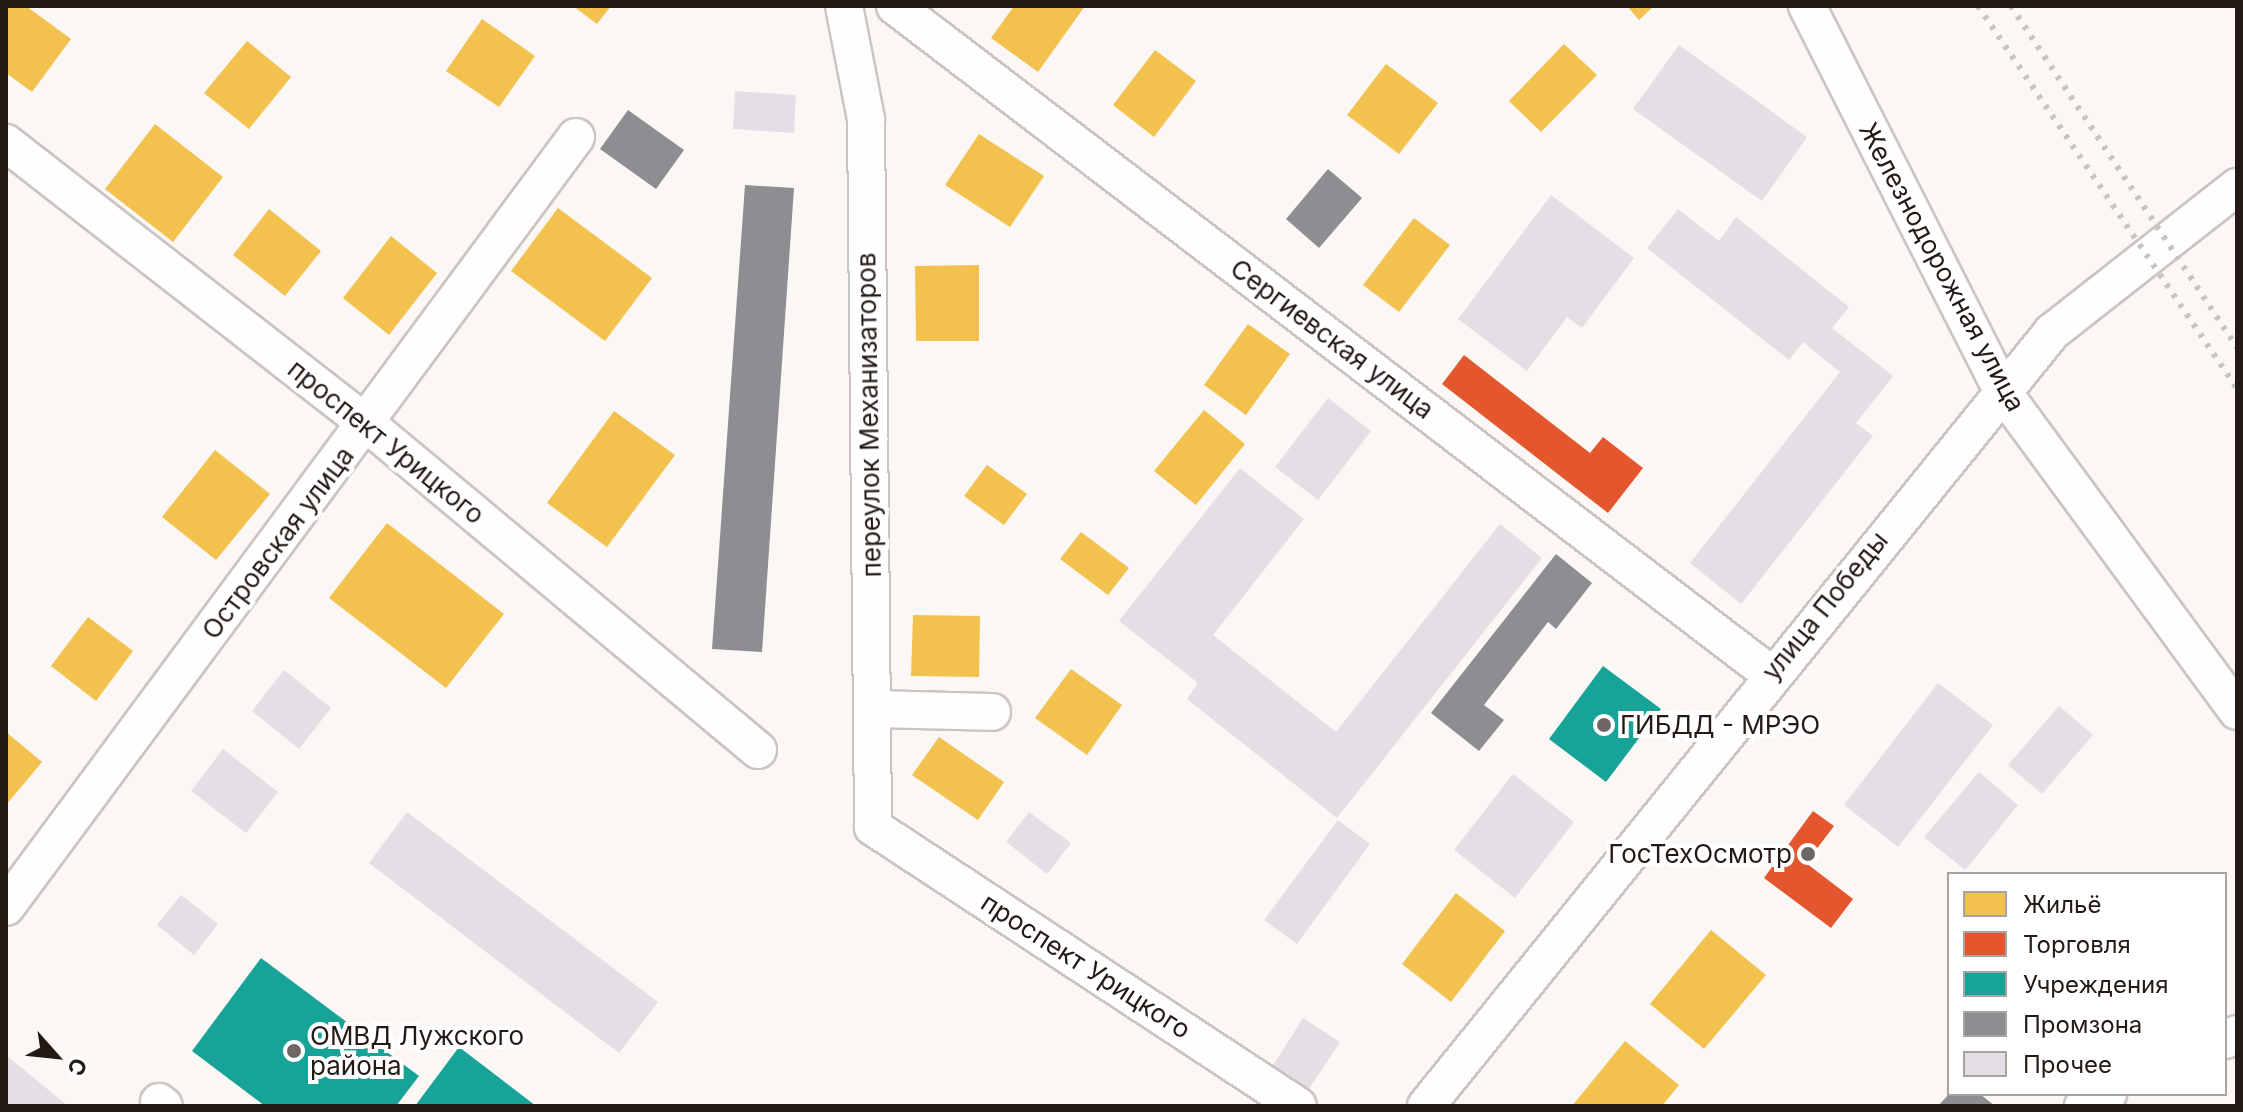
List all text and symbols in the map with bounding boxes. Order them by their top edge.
street label: Железнодорожная улица [1852,117,2032,417]
street label: переулок Механизаторов [851,252,887,578]
street label: Сергиевская улица [1224,252,1440,426]
street label: проспект Урицкого [282,353,490,531]
street label: Островская улица [196,441,360,645]
street label: улица Победы [1756,525,1894,687]
place label: ГИБДД - МРЭО [1620,709,1820,741]
marker: ГИБДД - МРЭО [1595,716,1613,734]
place label: ГосТехОсмотр [1608,838,1792,870]
marker: ГосТехОсмотр [1799,845,1817,863]
legend [1947,872,2227,1096]
street label: проспект Урицкого [975,887,1197,1045]
text: Жильё [2023,890,2101,919]
text: Торговля [2023,930,2131,959]
text: Учреждения [2023,970,2169,999]
text: Промзона [2023,1010,2142,1039]
north arrow [16,1016,96,1096]
place label: ОМВД Лужского района [310,1020,524,1082]
marker: ОМВД Лужского района [285,1042,303,1060]
text: Прочее [2023,1050,2112,1079]
text: С [62,1054,93,1080]

